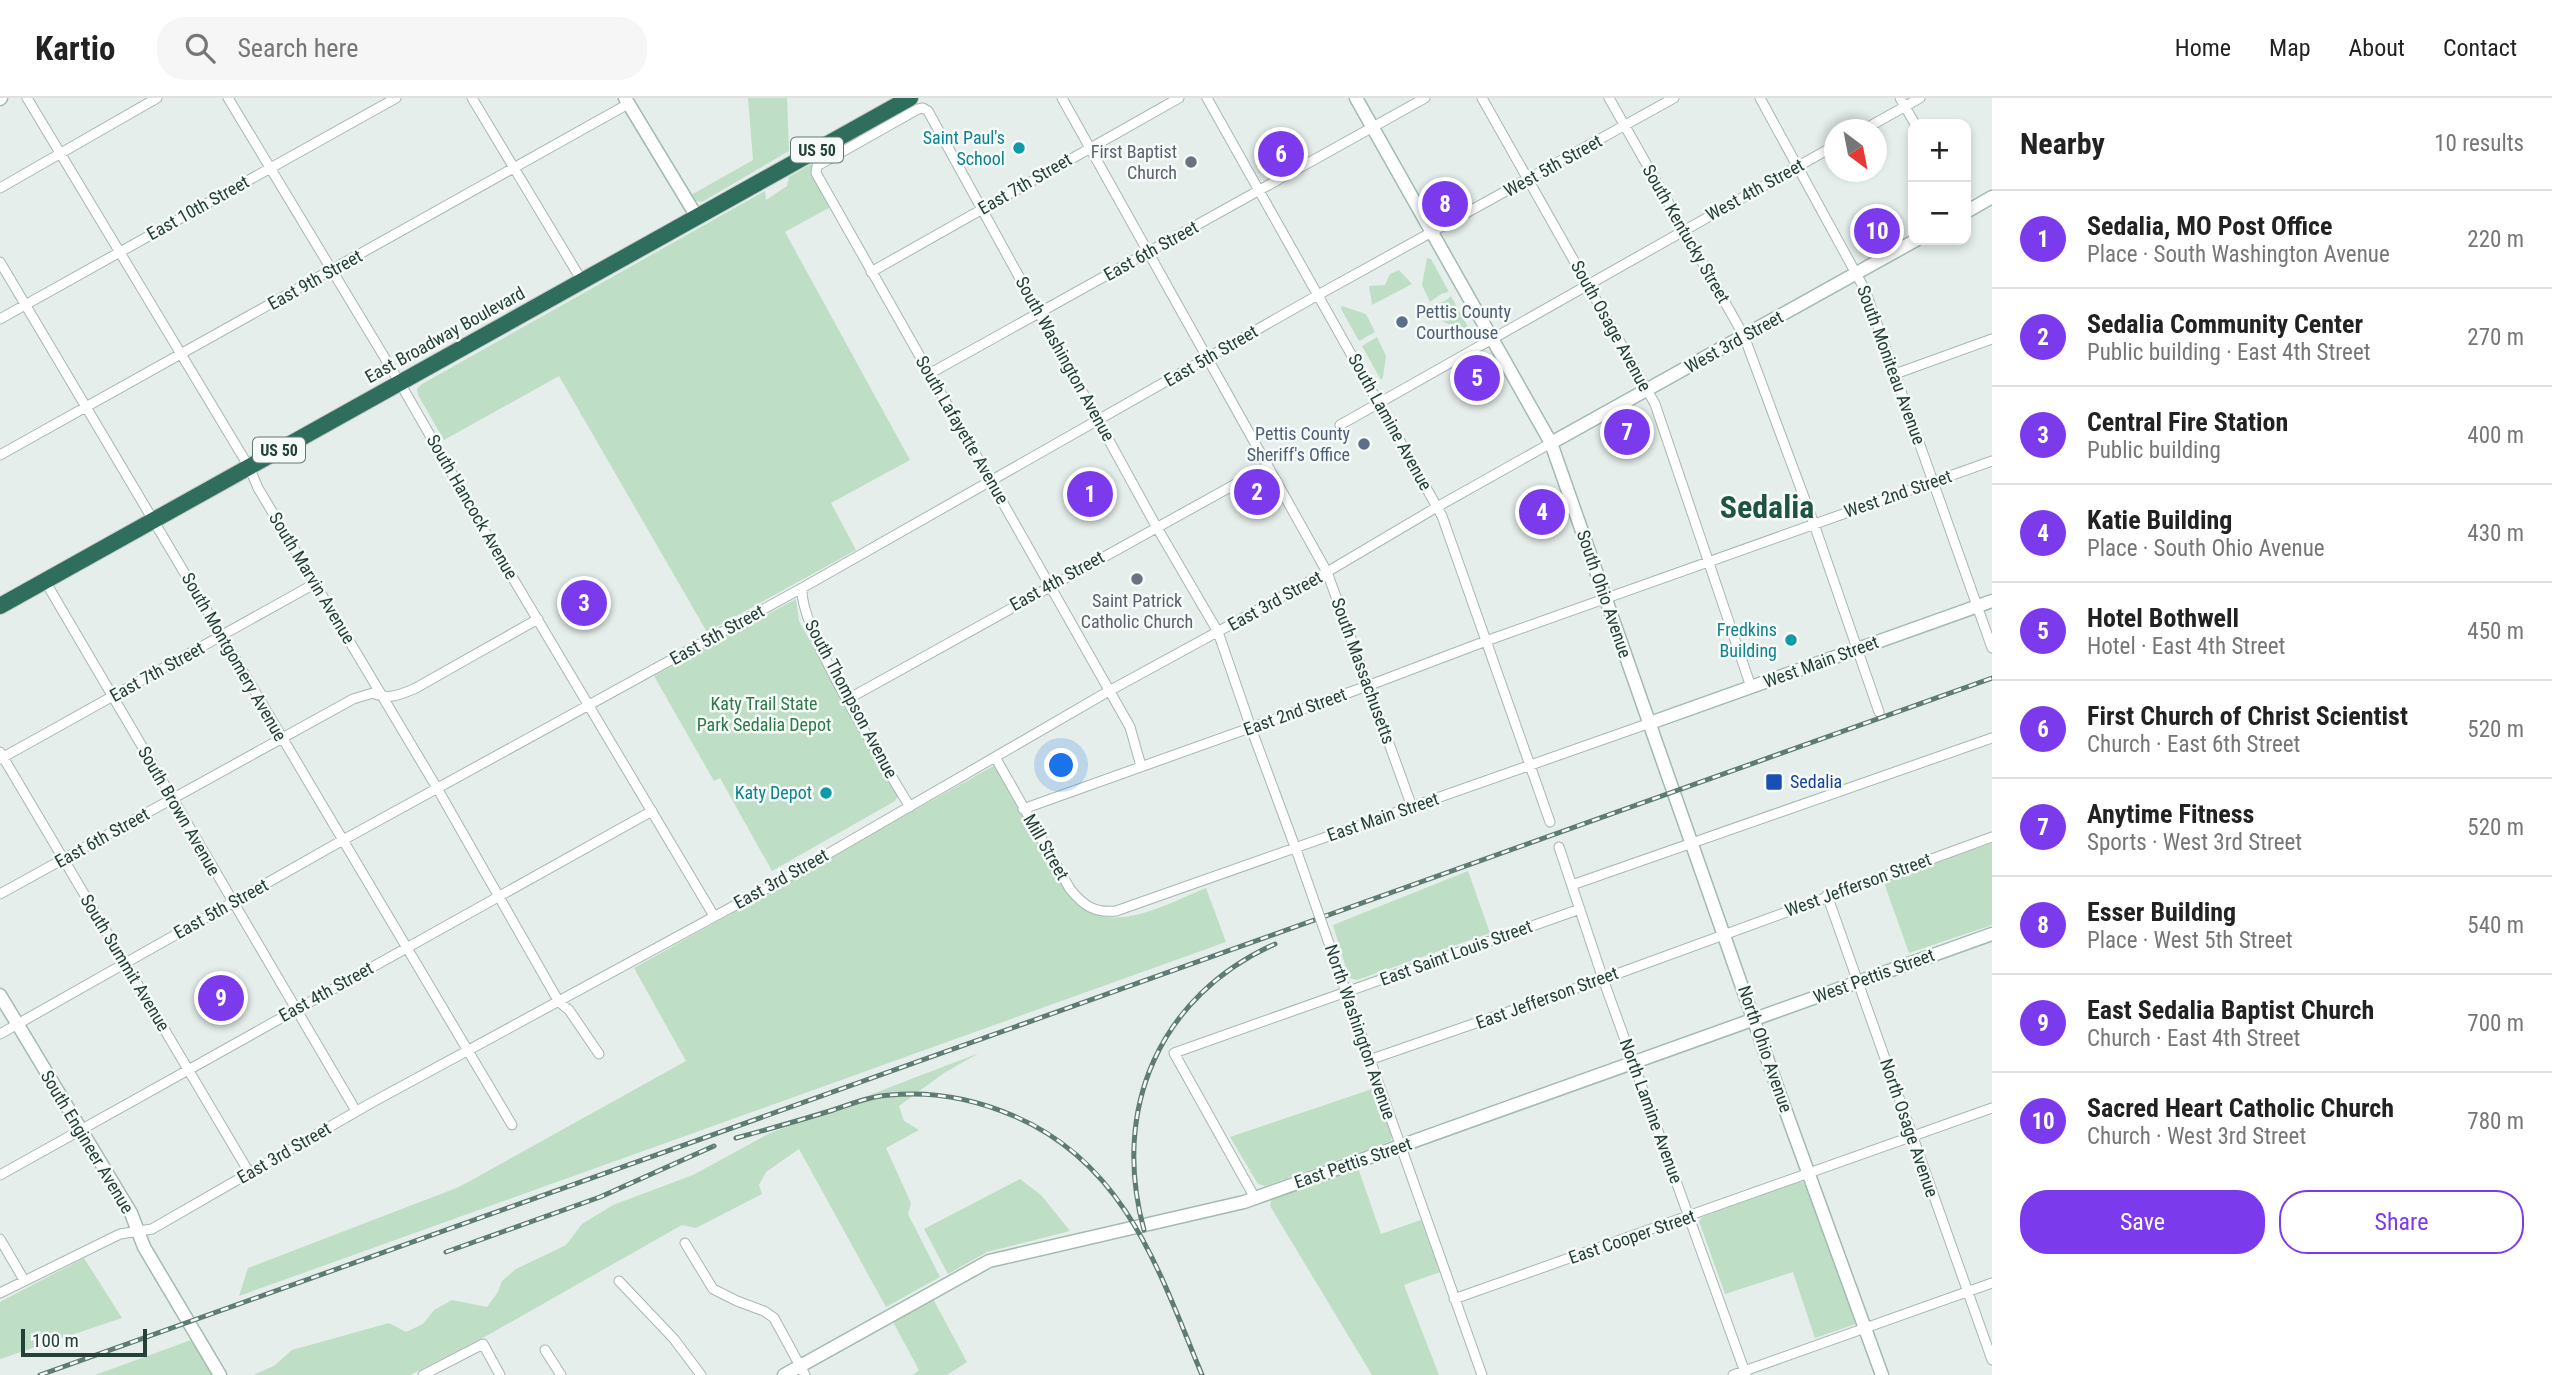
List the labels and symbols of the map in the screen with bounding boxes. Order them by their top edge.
north arrow [1824,119,1887,182]
place label: Saint Paul's School [923,127,1005,169]
pin: 6 [1258,128,1304,180]
street label: West 5th Street [1500,130,1605,201]
road number: US 50 [791,138,843,162]
marker: Saint Paul's School [1011,140,1027,156]
place label: First Baptist Church [1091,141,1177,183]
street label: East 7th Street [974,148,1075,219]
marker: First Baptist Church [1183,154,1199,170]
street label: West 4th Street [1702,154,1807,225]
street label: South Kentucky Street [1638,161,1735,307]
street label: East 10th Street [143,171,252,244]
pin: 8 [1422,178,1468,230]
pin: 10 [1854,205,1900,257]
street label: East 6th Street [1100,216,1202,285]
street label: East 9th Street [264,245,366,314]
street label: South Osage Avenue [1567,257,1656,395]
street label: South Washington Avenue [1011,273,1119,445]
street label: East Broadway Boulevard [361,282,528,387]
street label: South Moniteau Avenue [1853,282,1930,447]
place label: Pettis County Courthouse [1416,301,1511,343]
street label: West 3rd Street [1681,306,1787,377]
marker: Pettis County Courthouse [1394,314,1410,330]
street label: East 5th Street [1160,320,1261,391]
street label: South Lamine Avenue [1344,350,1437,494]
street label: South Lafayette Avenue [911,352,1013,508]
pin: 5 [1454,352,1500,404]
pin: 7 [1604,406,1650,458]
place label: Pettis County Sheriff's Office [1247,423,1351,465]
street label: South Hancock Avenue [422,431,522,583]
marker: Pettis County Sheriff's Office [1356,436,1372,452]
road number: US 50 [253,438,305,462]
street label: West 2nd Street [1841,465,1954,522]
pin: 2 [1234,466,1280,518]
pin: 1 [1067,468,1113,520]
pin: 4 [1519,486,1565,538]
district label: Sedalia [1720,488,1814,526]
street label: South Marvin Avenue [265,508,360,647]
street label: South Ohio Avenue [1573,527,1636,661]
street label: East 4th Street [1006,546,1108,615]
street label: East 3rd Street [1224,566,1326,635]
street label: South Montgomery Avenue [178,569,291,745]
marker: Saint Patrick Catholic Church [1129,571,1145,587]
pin: 3 [561,577,607,629]
place label: Saint Patrick Catholic Church [1081,590,1193,632]
street label: South Massachusetts [1327,595,1400,747]
street label: East 5th Street [666,600,768,669]
street label: South Thompson Avenue [801,616,902,782]
place label: Fredkins Building [1717,619,1777,661]
street label: West Main Street [1760,631,1881,692]
marker: Fredkins Building [1783,632,1799,648]
street label: East 7th Street [106,637,208,706]
street label: East 2nd Street [1240,683,1349,740]
park label: Katy Trail State Park Sedalia Depot [697,693,831,735]
street label: South Brown Avenue [134,742,225,879]
your location [1044,748,1078,782]
place label: Sedalia [1790,771,1842,792]
marker: Sedalia [1764,772,1784,792]
place label: Katy Depot [735,782,812,803]
marker: Katy Depot [818,785,834,801]
street label: East Main Street [1324,788,1441,845]
street label: East 6th Street [51,803,153,872]
street label: Mill Street [1019,810,1074,883]
street label: East 3rd Street [730,844,832,913]
street label: West Jefferson Street [1782,848,1934,921]
street label: East 5th Street [170,874,272,943]
street label: South Summit Avenue [76,891,175,1035]
street label: East Saint Louis Street [1377,915,1535,990]
street label: North Washington Avenue [1321,942,1400,1122]
street label: West Pettis Street [1810,944,1937,1007]
street label: East 4th Street [275,957,377,1026]
street label: East Jefferson Street [1473,962,1621,1033]
pin: 9 [198,972,244,1024]
street label: North Ohio Avenue [1734,983,1797,1115]
street label: North Lamine Avenue [1616,1036,1687,1186]
street label: North Osage Avenue [1876,1056,1943,1200]
street label: South Engineer Avenue [36,1067,138,1217]
street label: East 3rd Street [233,1117,334,1188]
street label: East Pettis Street [1291,1133,1414,1192]
street label: East Cooper Street [1566,1205,1698,1268]
scale bar [21,1326,147,1358]

